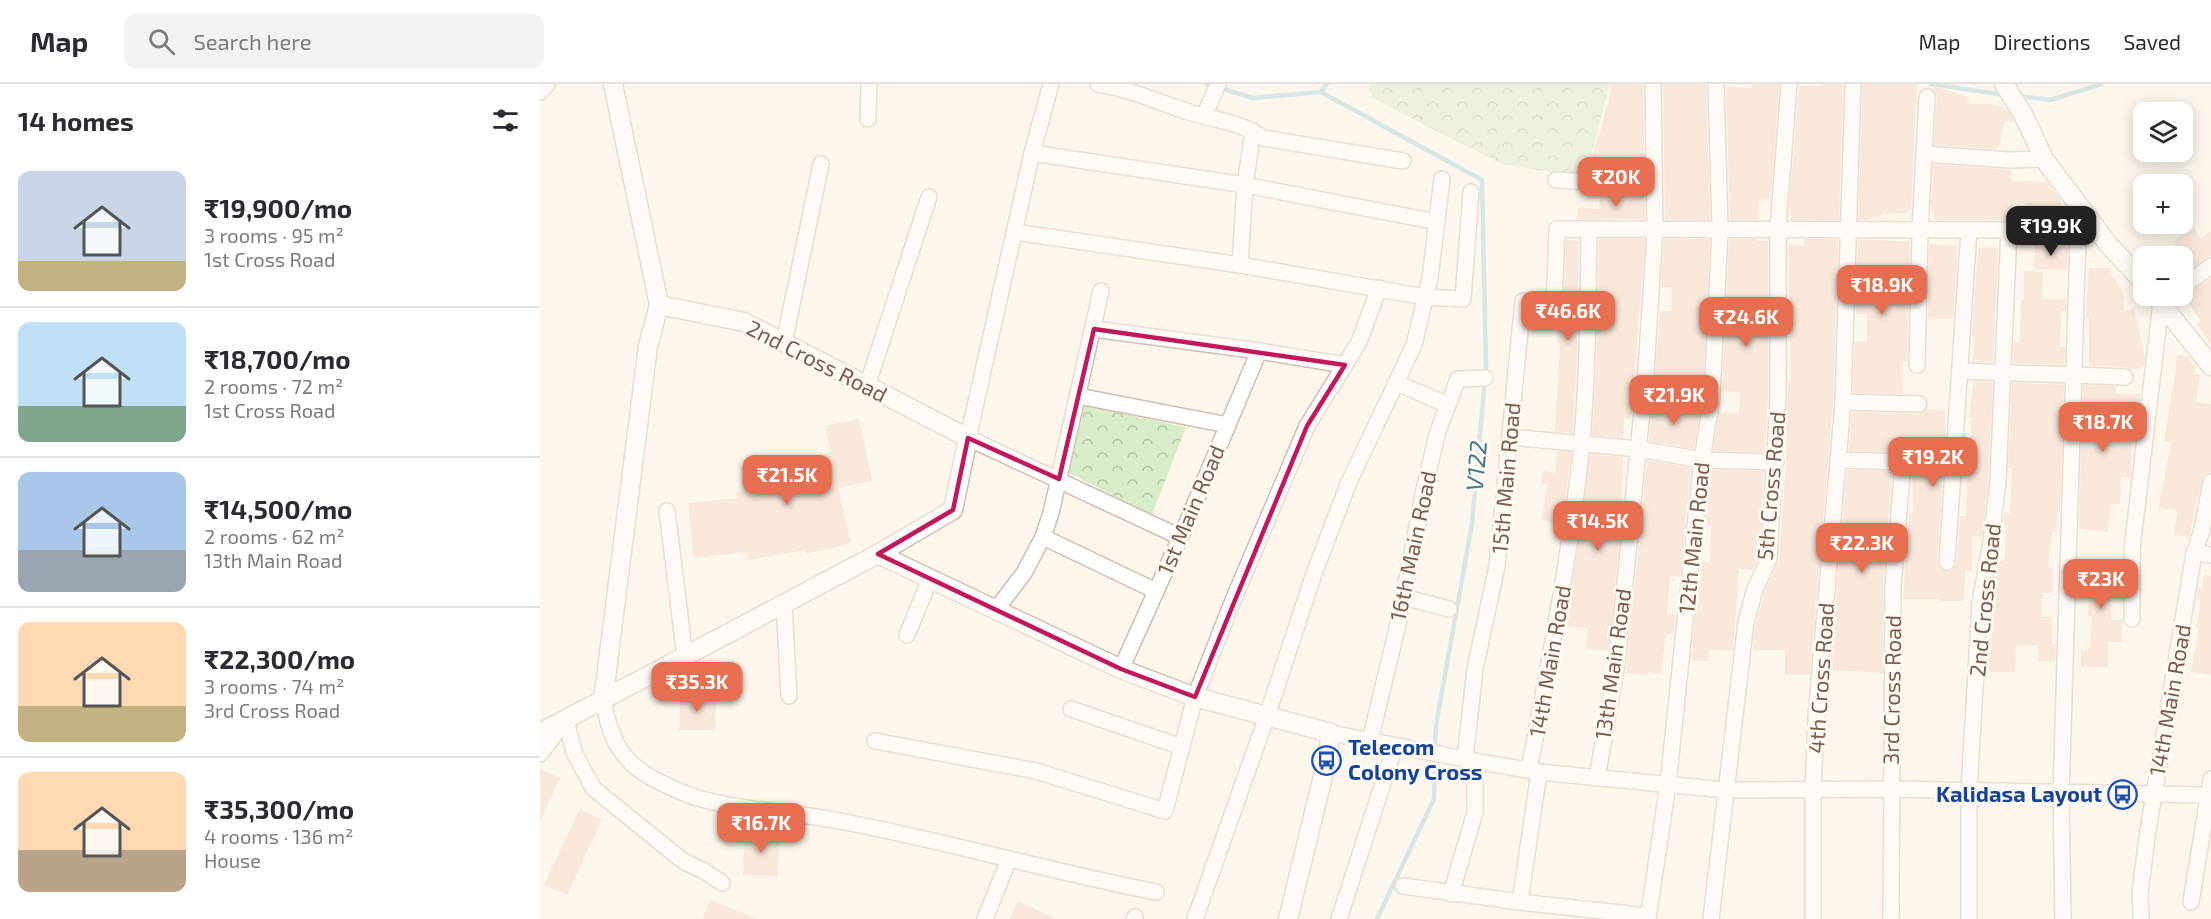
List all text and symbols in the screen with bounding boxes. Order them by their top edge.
search box [124,14,544,68]
text: Map [30,24,88,58]
icon: search [145,25,178,58]
text: Search here [193,28,312,54]
text: Map [1918,29,1961,54]
text: Directions [1994,29,2090,54]
text: Saved [2123,29,2181,54]
map controls [2133,102,2193,306]
button: layers [2133,102,2193,162]
icon: filters [489,104,522,137]
text: 14 homes [18,105,134,136]
pin: ₹20K [1580,157,1652,208]
text: ₹20K [1592,164,1640,188]
button: + [2133,174,2193,234]
text: ₹19,900/mo [204,192,352,223]
icon: home [66,195,138,267]
pin: ₹19.9K [2002,206,2100,257]
text: ₹19.9K [2020,213,2082,237]
text: 3 rooms · 95 m² [204,223,344,247]
button: − [2133,246,2193,306]
text: 1st Cross Road [204,247,336,271]
pin: ₹18.9K [1833,265,1931,316]
text: ₹18.9K [1851,272,1913,296]
pin: ₹46.6K [1519,291,1617,342]
pin: ₹24.6K [1697,297,1795,348]
text: ₹46.6K [1535,298,1601,322]
text: ₹24.6K [1713,304,1779,328]
street label: 2nd Cross Road [743,314,892,407]
text: ₹18,700/mo [204,343,351,374]
icon: home [66,346,138,418]
text: 2 rooms · 72 m² [204,374,343,398]
pin: ₹21.9K [1625,375,1723,426]
text: ₹21.9K [1643,382,1705,406]
text: 1st Cross Road [204,398,336,422]
street label: 15th Main Road [1485,401,1525,555]
pin: ₹18.7K [2054,402,2152,453]
text: ₹18.7K [2073,409,2133,433]
street label: 5th Cross Road [1751,410,1789,561]
pin: ₹19.2K [1884,437,1982,488]
water label: V122 [1459,439,1492,492]
street label: 1st Main Road [1151,441,1229,578]
text: ₹19.2K [1902,444,1964,468]
pin: ₹21.5K [738,455,836,506]
street label: 12th Main Road [1672,461,1714,615]
text: ₹21.5K [757,462,817,486]
street label: 16th Main Road [1383,468,1441,623]
text: ₹14,500/mo [204,493,352,524]
icon: home [66,496,138,568]
pin: ₹14.5K [1549,501,1647,552]
text: ₹14.5K [1567,508,1629,532]
street label: 2nd Cross Road [1963,522,2005,678]
pin: ₹22.3K [1813,523,1911,574]
text: 2 rooms · 62 m² [204,524,344,548]
text: ₹22.3K [1830,530,1894,554]
text: 13th Main Road [204,548,342,572]
pin: ₹23K [2065,559,2137,610]
text: ₹23K [2077,566,2125,590]
street label: 14th Main Road [1523,583,1575,739]
street label: 13th Main Road [1589,587,1635,741]
street label: 4th Cross Road [1802,602,1838,754]
street label: 3rd Cross Road [1877,615,1905,765]
street label: 14th Main Road [2143,622,2195,778]
text: ₹22,300/mo [204,643,355,674]
icon: home [66,646,138,718]
pin: ₹35.3K [648,662,746,713]
text: ₹35.3K [665,669,729,693]
text: 3 rooms · 74 m² [204,674,344,698]
text: 3rd Cross Road [204,698,340,722]
place label: Telecom Colony Cross [1348,733,1483,785]
bus stop icon: Telecom Colony Cross [1311,744,1343,776]
bus stop icon: Kalidasa Layout [2107,778,2139,810]
place label: Kalidasa Layout [1936,780,2102,807]
text: ₹35,300/mo [204,793,354,824]
icon: home [66,796,138,868]
pin: ₹16.7K [712,803,810,854]
text: ₹16.7K [731,810,791,834]
text: 4 rooms · 136 m² [204,824,353,848]
text: House [204,848,261,872]

